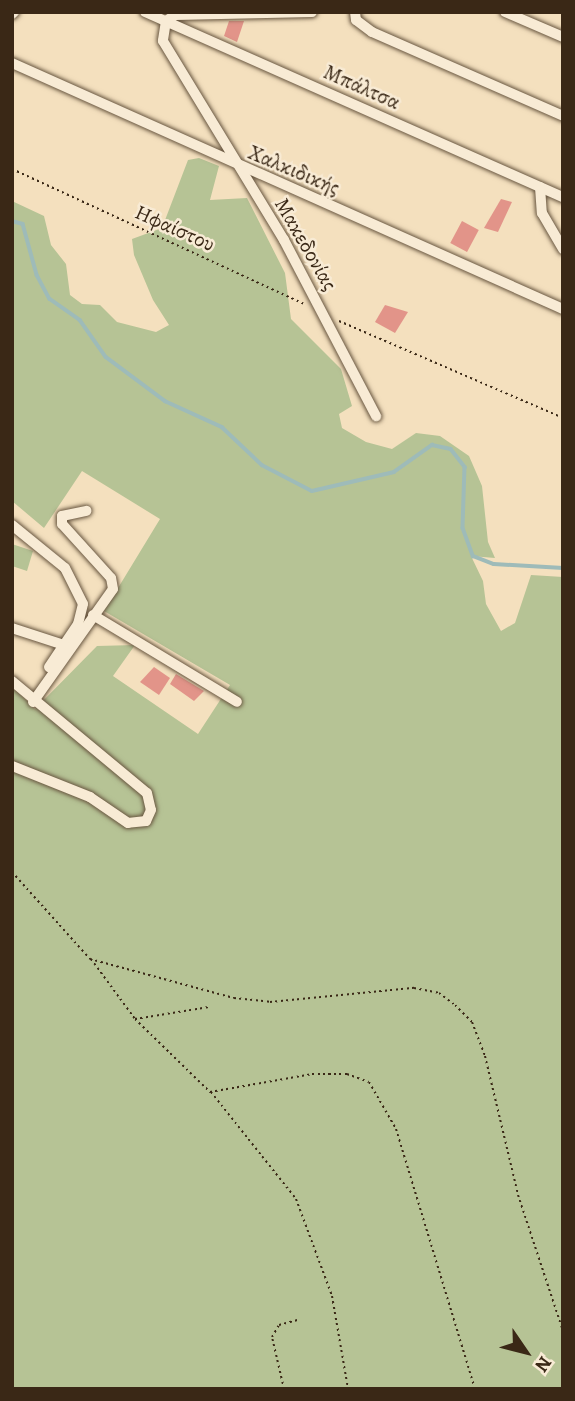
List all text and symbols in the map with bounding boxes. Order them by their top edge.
street label: Μπάλτσα [320,59,404,115]
street label: Χαλκιδικής [245,140,343,200]
street label: Μακεδονίας [269,193,343,295]
street label: Ηφαίστου [131,199,219,257]
north arrow [491,1317,561,1387]
text: N [529,1351,558,1377]

